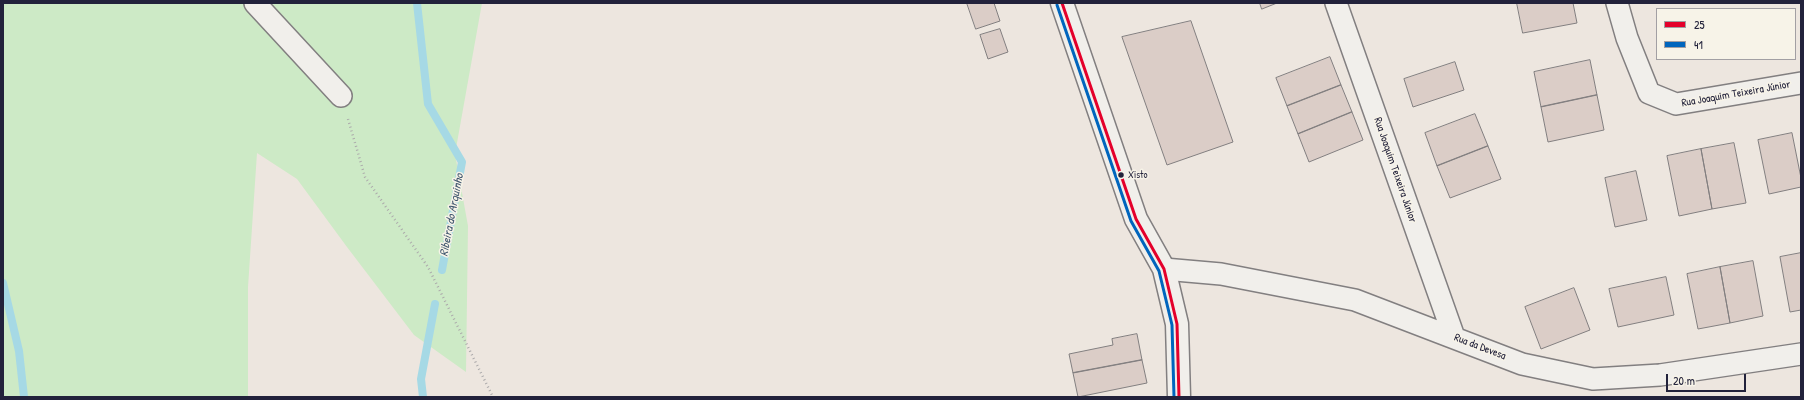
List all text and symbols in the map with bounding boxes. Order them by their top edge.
legend [1656,8,1796,60]
text: 25 [1694,16,1705,33]
text: 41 [1694,36,1703,53]
street label: Rua Joaquim Teixeira Júnior [1680,78,1792,110]
street label: Rua Joaquim Teixeira Júnior [1371,116,1419,224]
place label: Xisto [1128,169,1148,181]
marker: Xisto [1116,170,1126,180]
water label: Ribeira do Arquinho [437,173,467,257]
street label: Rua da Devesa [1452,331,1508,363]
scale bar [1668,366,1748,392]
text: 20 m [1673,372,1695,389]

